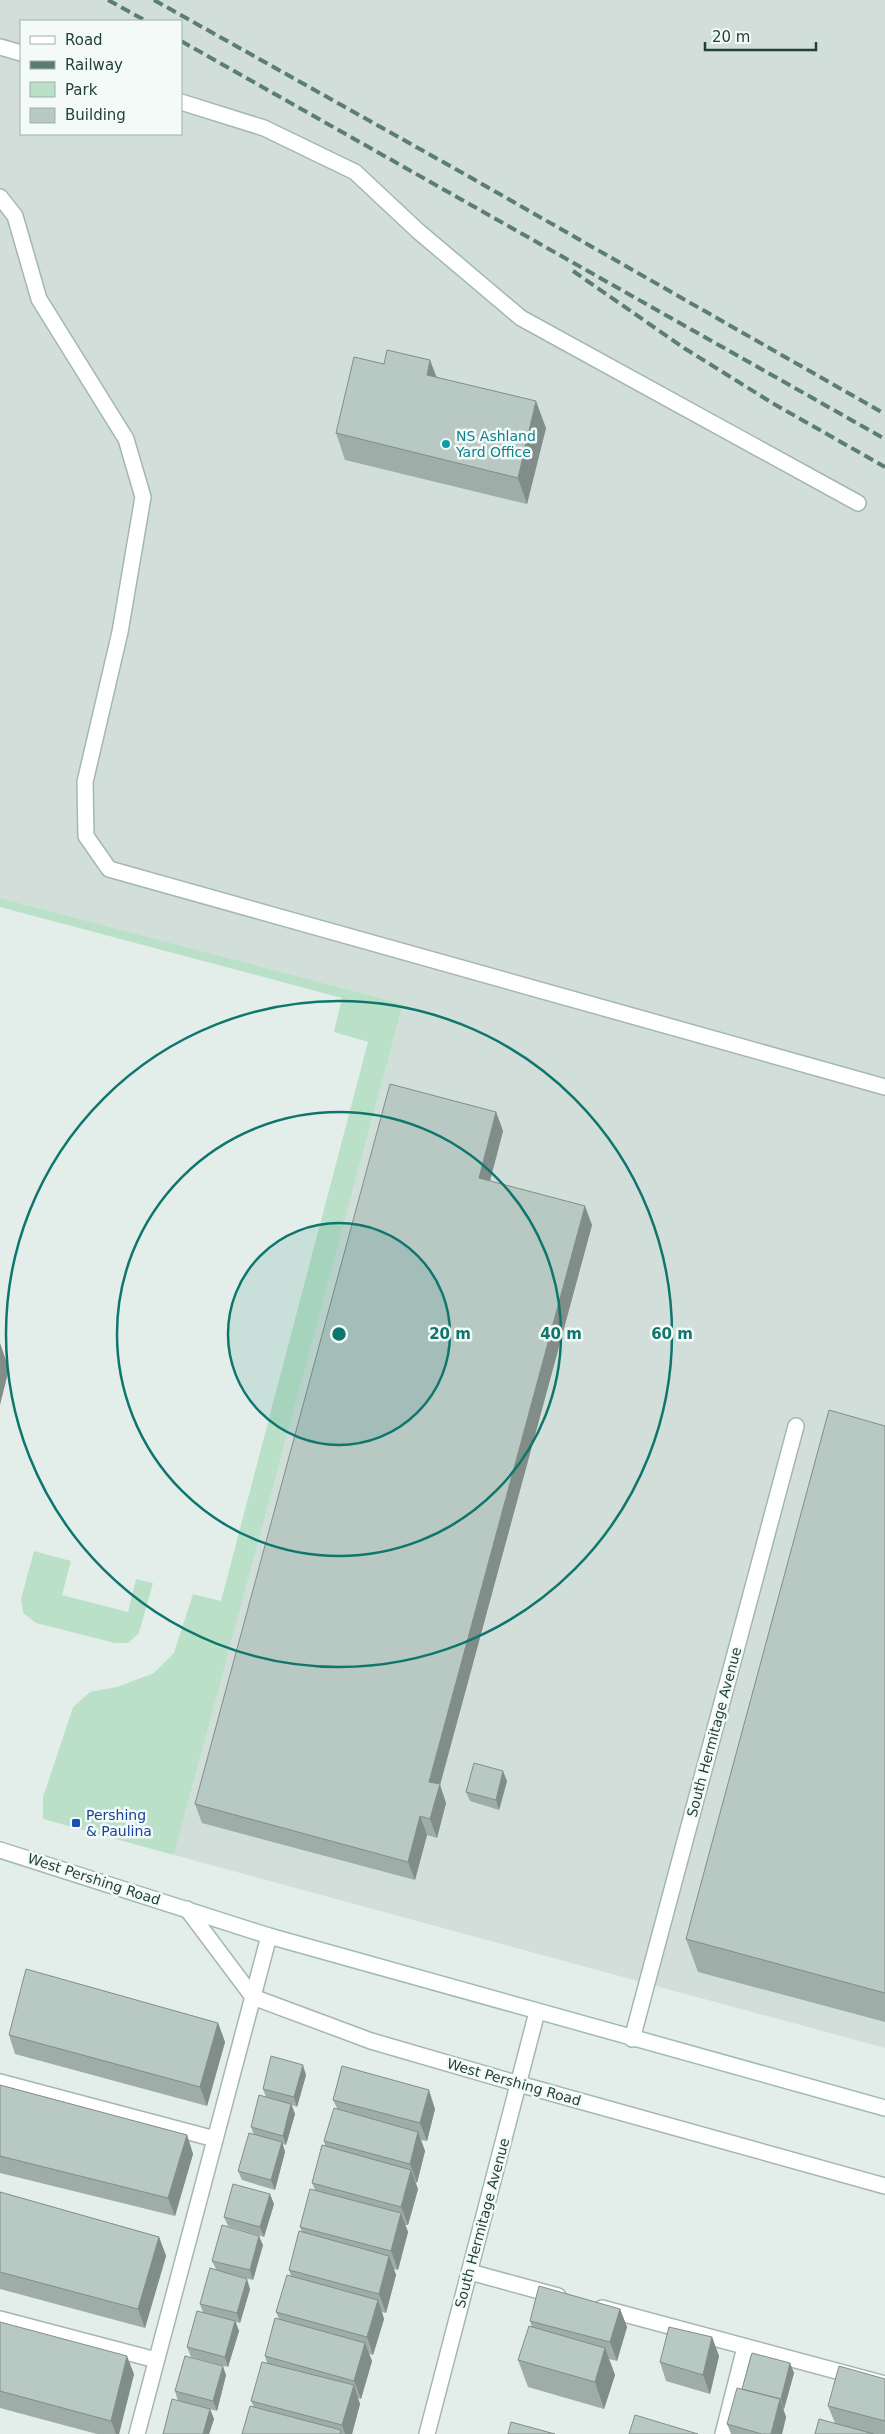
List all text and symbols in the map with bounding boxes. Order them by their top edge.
legend [20,20,182,135]
scale bar [705,20,816,52]
text: 20 m [712,28,750,46]
text: Road [65,31,103,49]
text: Railway [65,56,123,74]
text: Park [65,81,98,99]
text: Building [65,106,126,124]
place label: NS Ashland Yard Office [455,428,536,460]
marker: NS Ashland Yard Office [440,438,452,450]
centre of rings [330,1325,348,1343]
text: 20 m [429,1325,471,1343]
text: 40 m [540,1325,582,1343]
text: 60 m [651,1325,693,1343]
street label: South Hermitage Avenue [684,1645,744,1819]
place label: Pershing & Paulina [86,1807,152,1839]
marker: Pershing & Paulina [70,1817,82,1829]
street label: West Pershing Road [26,1850,162,1908]
street label: West Pershing Road [445,2055,583,2109]
street label: South Hermitage Avenue [452,2136,512,2310]

